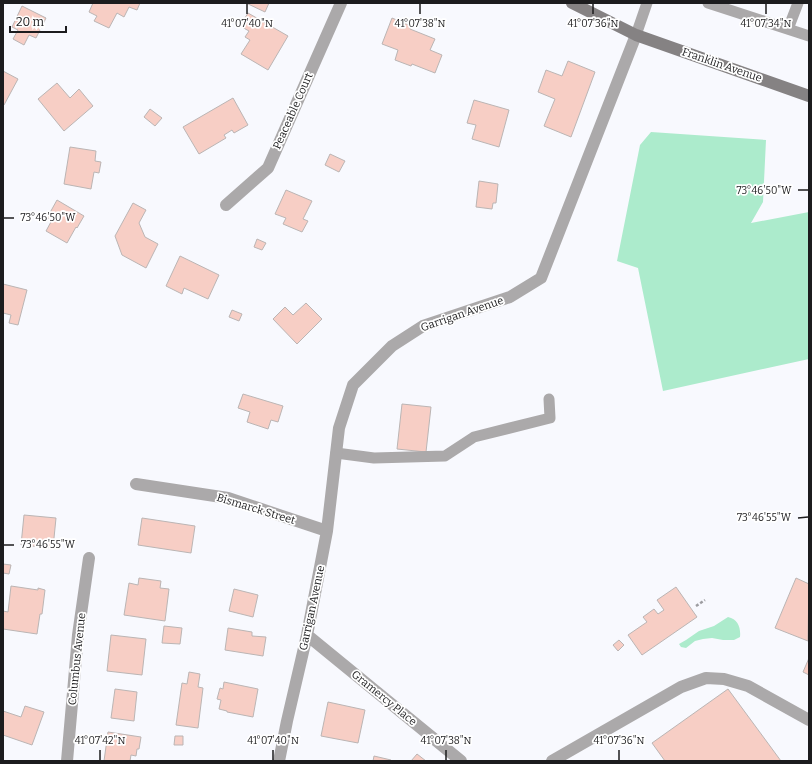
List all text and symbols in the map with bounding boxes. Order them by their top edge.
scale bar [10,8,66,34]
text: 20 m [16,15,45,29]
text: 41°07'40"N [221,18,273,30]
text: 41°07'38"N [395,18,446,30]
text: 41°07'36"N [568,18,619,30]
text: 41°07'34"N [741,18,792,30]
street label: Franklin Avenue [680,45,764,85]
street label: Peaceable Court [270,71,316,151]
text: 73°46'50"W [737,185,792,197]
text: 73°46'50"W [21,212,76,224]
street label: Garrigan Avenue [419,294,505,334]
street label: Bismarck Street [215,491,297,527]
text: 73°46'55"W [737,512,792,524]
text: 73°46'55"W [21,539,76,551]
street label: Garrigan Avenue [297,564,327,652]
street label: Columbus Avenue [66,612,88,706]
street label: Gramercy Place [349,668,419,728]
text: 41°07'42"N [75,735,125,747]
text: 41°07'40"N [247,735,299,747]
text: 41°07'38"N [421,735,472,747]
text: 41°07'36"N [594,735,645,747]

